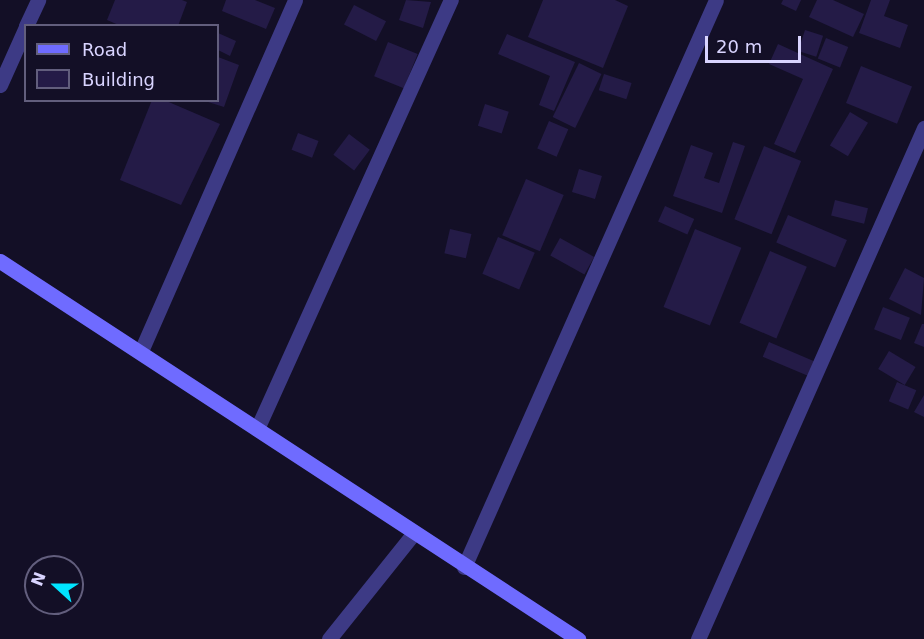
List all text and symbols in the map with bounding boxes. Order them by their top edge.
legend [24,24,219,102]
scale bar [708,24,804,62]
text: 20 m [716,36,762,57]
text: Road [82,39,127,60]
text: Building [82,69,155,90]
north arrow [24,555,84,615]
text: N [27,569,50,589]

